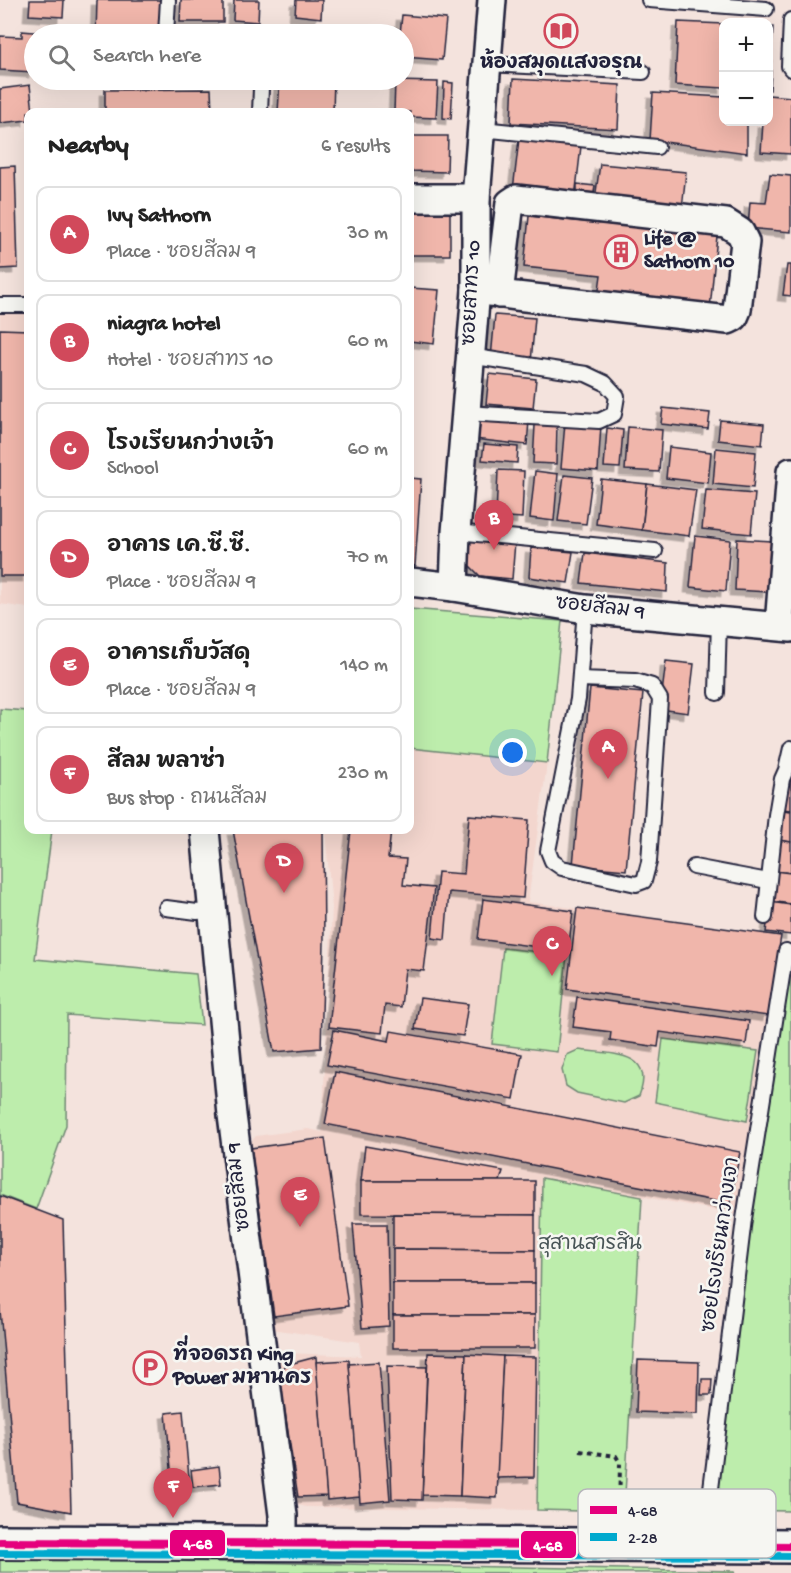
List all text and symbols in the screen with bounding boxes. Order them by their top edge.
library icon: ห้องสมุดแสงอรุณ [543,13,579,49]
map controls [719,18,773,126]
button: + [719,18,773,72]
search box [24,24,414,90]
icon: search [45,41,78,74]
text: Search here [93,44,201,70]
place label: ห้องสมุดแสงอรุณ [480,48,643,76]
button: − [719,72,773,126]
text: Nearby [48,132,129,163]
text: 6 results [321,136,390,159]
text: Ivy Sathorn [107,204,211,230]
text: A [64,223,75,246]
text: 30 m [347,223,388,246]
place label: Life @ Sathorn 10 [644,229,735,275]
building icon: Life @ Sathorn 10 [603,234,639,270]
street label: ซอยสาทร 10 [459,240,487,346]
text: Place · ซอยสีลม 9 [107,242,256,265]
text: niagra hotel [107,312,221,338]
text: B [64,331,75,354]
text: 60 m [348,331,388,354]
text: Hotel · ซอยสาทร 10 [107,350,273,373]
text: โรงเรียนกว่างเจ้า [107,432,274,458]
text: C [64,439,75,462]
text: 60 m [348,439,388,462]
text: School [107,458,159,481]
pin: B [474,500,514,550]
text: อาคาร เค.ซี.ซี. [107,534,251,560]
text: D [63,547,76,570]
text: 70 m [347,547,388,570]
text: Place · ซอยสีลม 9 [107,572,256,595]
street label: ซอยสีลม 9 [554,589,646,625]
text: อาคารเก็บวัสดุ [107,642,250,668]
text: E [63,655,76,678]
text: 140 m [340,655,388,678]
text: Place · ซอยสีลม 9 [107,680,256,703]
pin: A [588,730,628,779]
your location [498,738,527,767]
text: สีลม พลาซ่า [107,750,225,776]
text: F [64,763,75,786]
text: 230 m [338,763,388,786]
text: Bus stop · ถนนสีลม [107,788,268,811]
pin: D [264,844,304,893]
pin: C [532,926,572,976]
street label: ซอยสีลม 9 [219,1141,257,1233]
street label: ซอยโรงเรียนกว่างเจา [693,1155,746,1334]
pin: E [280,1178,320,1227]
park label: สุสานสารสิน [538,1230,642,1258]
place label: ที่จอดรถ King Power มหานคร [172,1335,311,1391]
parking icon: ที่จอดรถ King Power มหานคร [132,1350,168,1386]
pin: F [154,1468,192,1518]
legend [578,1489,776,1558]
text: 4-68 [628,1504,658,1523]
line badge: 4-68 [169,1529,226,1557]
line badge: 4-68 [520,1530,577,1559]
text: 2-28 [628,1531,658,1550]
text: 4-68 [182,1537,213,1556]
text: 4-68 [532,1539,563,1558]

